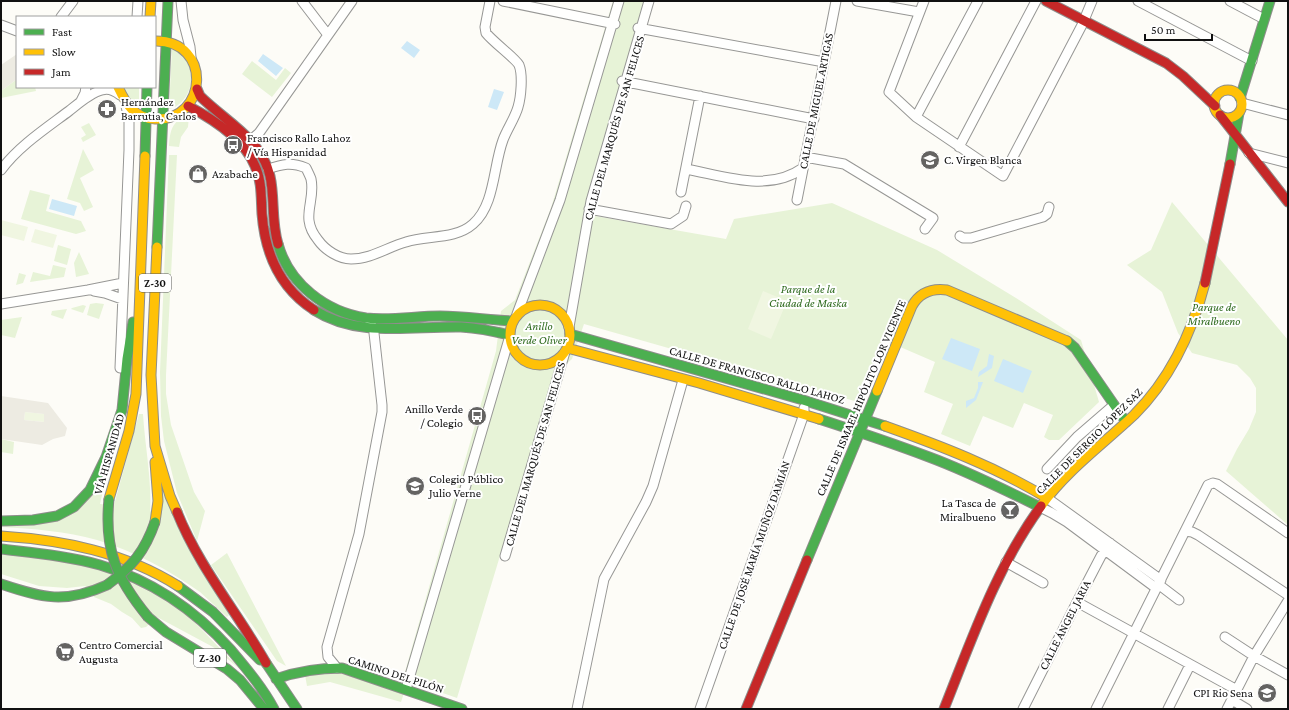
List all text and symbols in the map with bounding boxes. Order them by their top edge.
legend [16,16,156,88]
scale bar [1145,16,1212,42]
text: 50 m [1151,23,1176,37]
text: Fast [52,25,73,39]
street label: CALLE DE MIGUEL ARTIGAS [796,31,836,170]
street label: CALLE DEL MARQUÉS DE SAN FELICES [581,34,647,222]
text: Slow [52,45,76,59]
text: Jam [51,65,71,79]
place label: Hernández Barrutia, Carlos [121,95,197,123]
pharmacy icon: Hernández Barrutia, Carlos [96,98,118,120]
place label: Francisco Rallo Lahoz / Vía Hispanidad [247,131,351,159]
bus stop icon: Francisco Rallo Lahoz / Vía Hispanidad [222,134,244,156]
school or university icon: C. Virgen Blanca [919,149,941,171]
place label: C. Virgen Blanca [944,153,1022,167]
shop icon: Azabache [187,163,209,185]
place label: Azabache [212,167,258,181]
road number: Z-30 [139,274,171,292]
park label: Parque de la Ciudad de Maska [769,282,847,310]
street label: CALLE DE ISMAEL HIPÓLITO LOR VICENTE [813,297,909,498]
park label: Parque de Miralbueno [1187,300,1240,328]
park label: Anillo Verde Oliver [511,319,567,347]
street label: CALLE DE FRANCISCO RALLO LAHOZ [668,343,846,407]
street label: CALLE DEL MARQUÉS DE SAN FELICES [502,360,568,548]
street label: CALLE DE SERGIO LÓPEZ SAZ [1033,385,1145,497]
place label: Anillo Verde / Colegio [405,402,463,430]
bus stop icon: Anillo Verde / Colegio [466,405,488,427]
street label: VÍA HISPANIDAD [91,412,127,496]
street label: CALLE DE JOSÉ MARÍA MUÑOZ DAMIÁN [715,459,793,651]
place label: Colegio Público Julio Verne [428,472,503,500]
school or university icon: Colegio Público Julio Verne [404,475,426,497]
place label: La Tasca de Miralbueno [940,496,996,524]
bar icon: La Tasca de Miralbueno [999,499,1021,521]
street label: CALLE ÁNGEL JARIA [1036,578,1094,672]
place label: Centro Comercial Augusta [79,638,163,666]
supermarket icon: Centro Comercial Augusta [54,641,76,663]
road number: Z-30 [194,649,226,667]
street label: CAMINO DEL PILÓN [346,652,446,696]
school or university icon: CPI Rio Sena [1256,682,1278,704]
place label: CPI Rio Sena [1193,686,1253,700]

